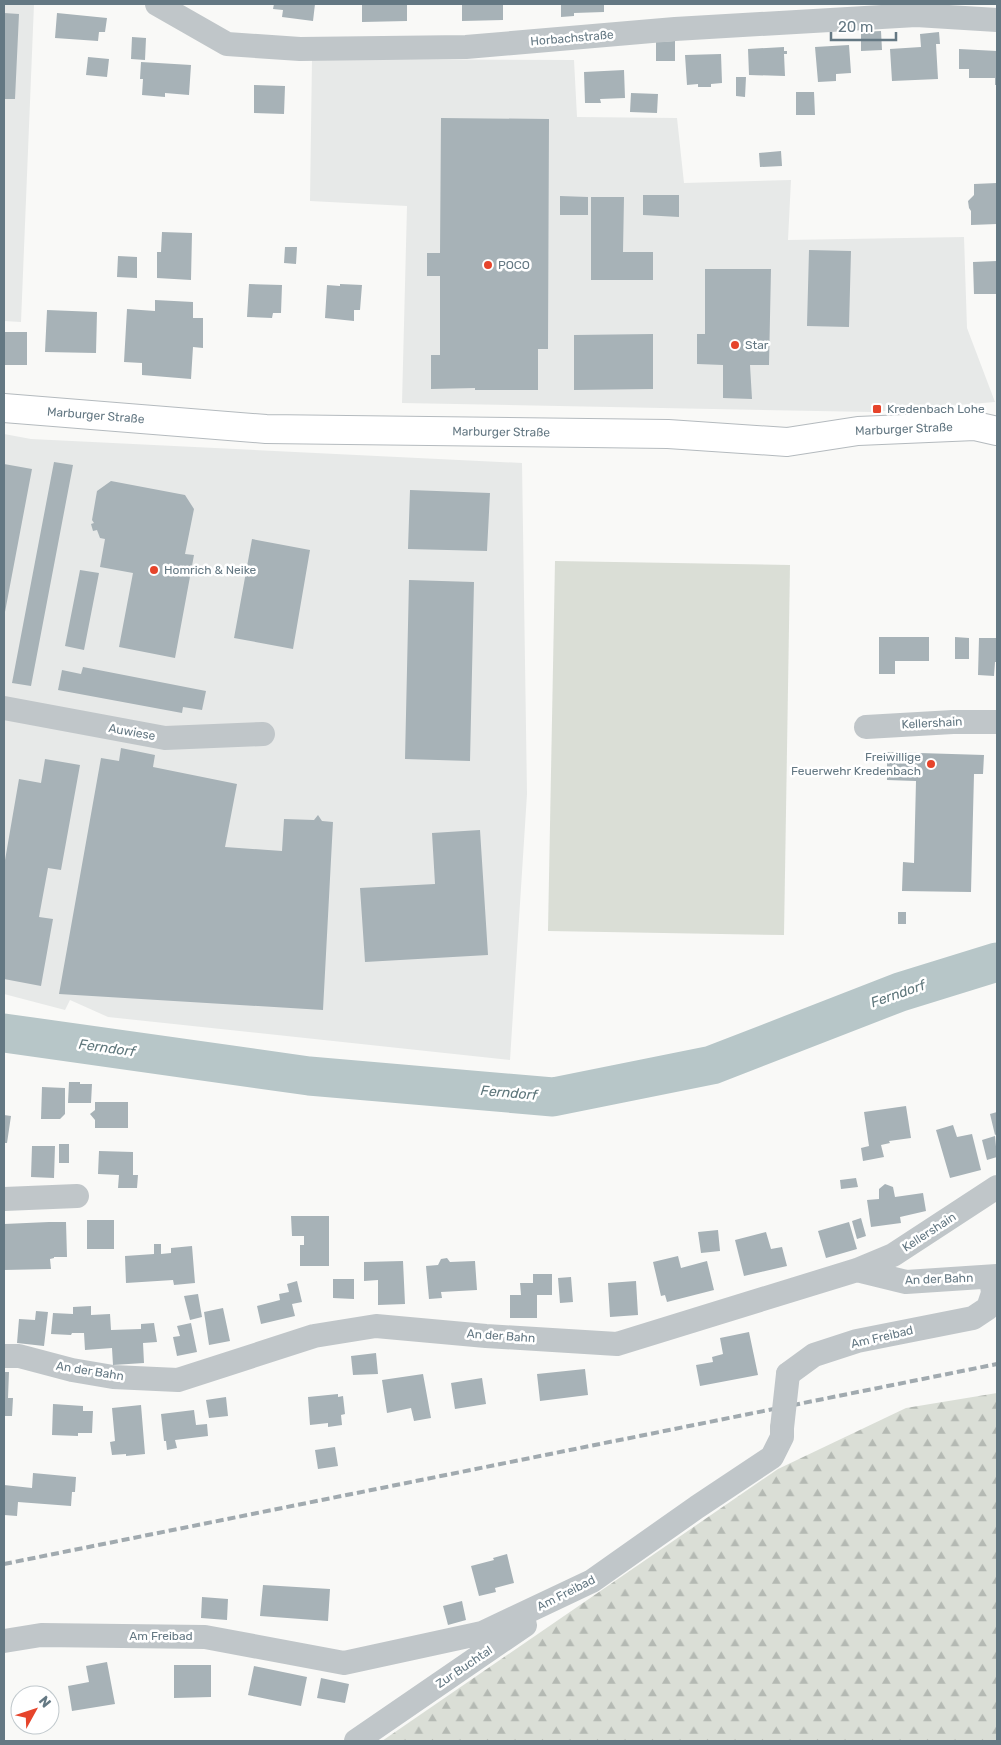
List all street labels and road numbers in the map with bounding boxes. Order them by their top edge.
street label: Horbachstraße [530,27,614,49]
street label: Marburger Straße [46,404,145,426]
street label: Marburger Straße [855,420,953,438]
street label: Marburger Straße [452,424,550,440]
street label: Kellershain [901,714,963,732]
street label: Auwiese [108,721,157,743]
street label: Kellershain [900,1210,958,1254]
street label: An der Bahn [904,1271,974,1287]
street label: Am Freibad [850,1323,914,1351]
street label: An der Bahn [466,1327,536,1345]
street label: An der Bahn [55,1359,125,1383]
street label: Am Freibad [535,1572,597,1614]
street label: Am Freibad [129,1629,193,1643]
street label: Zur Buchtal [433,1643,495,1691]

